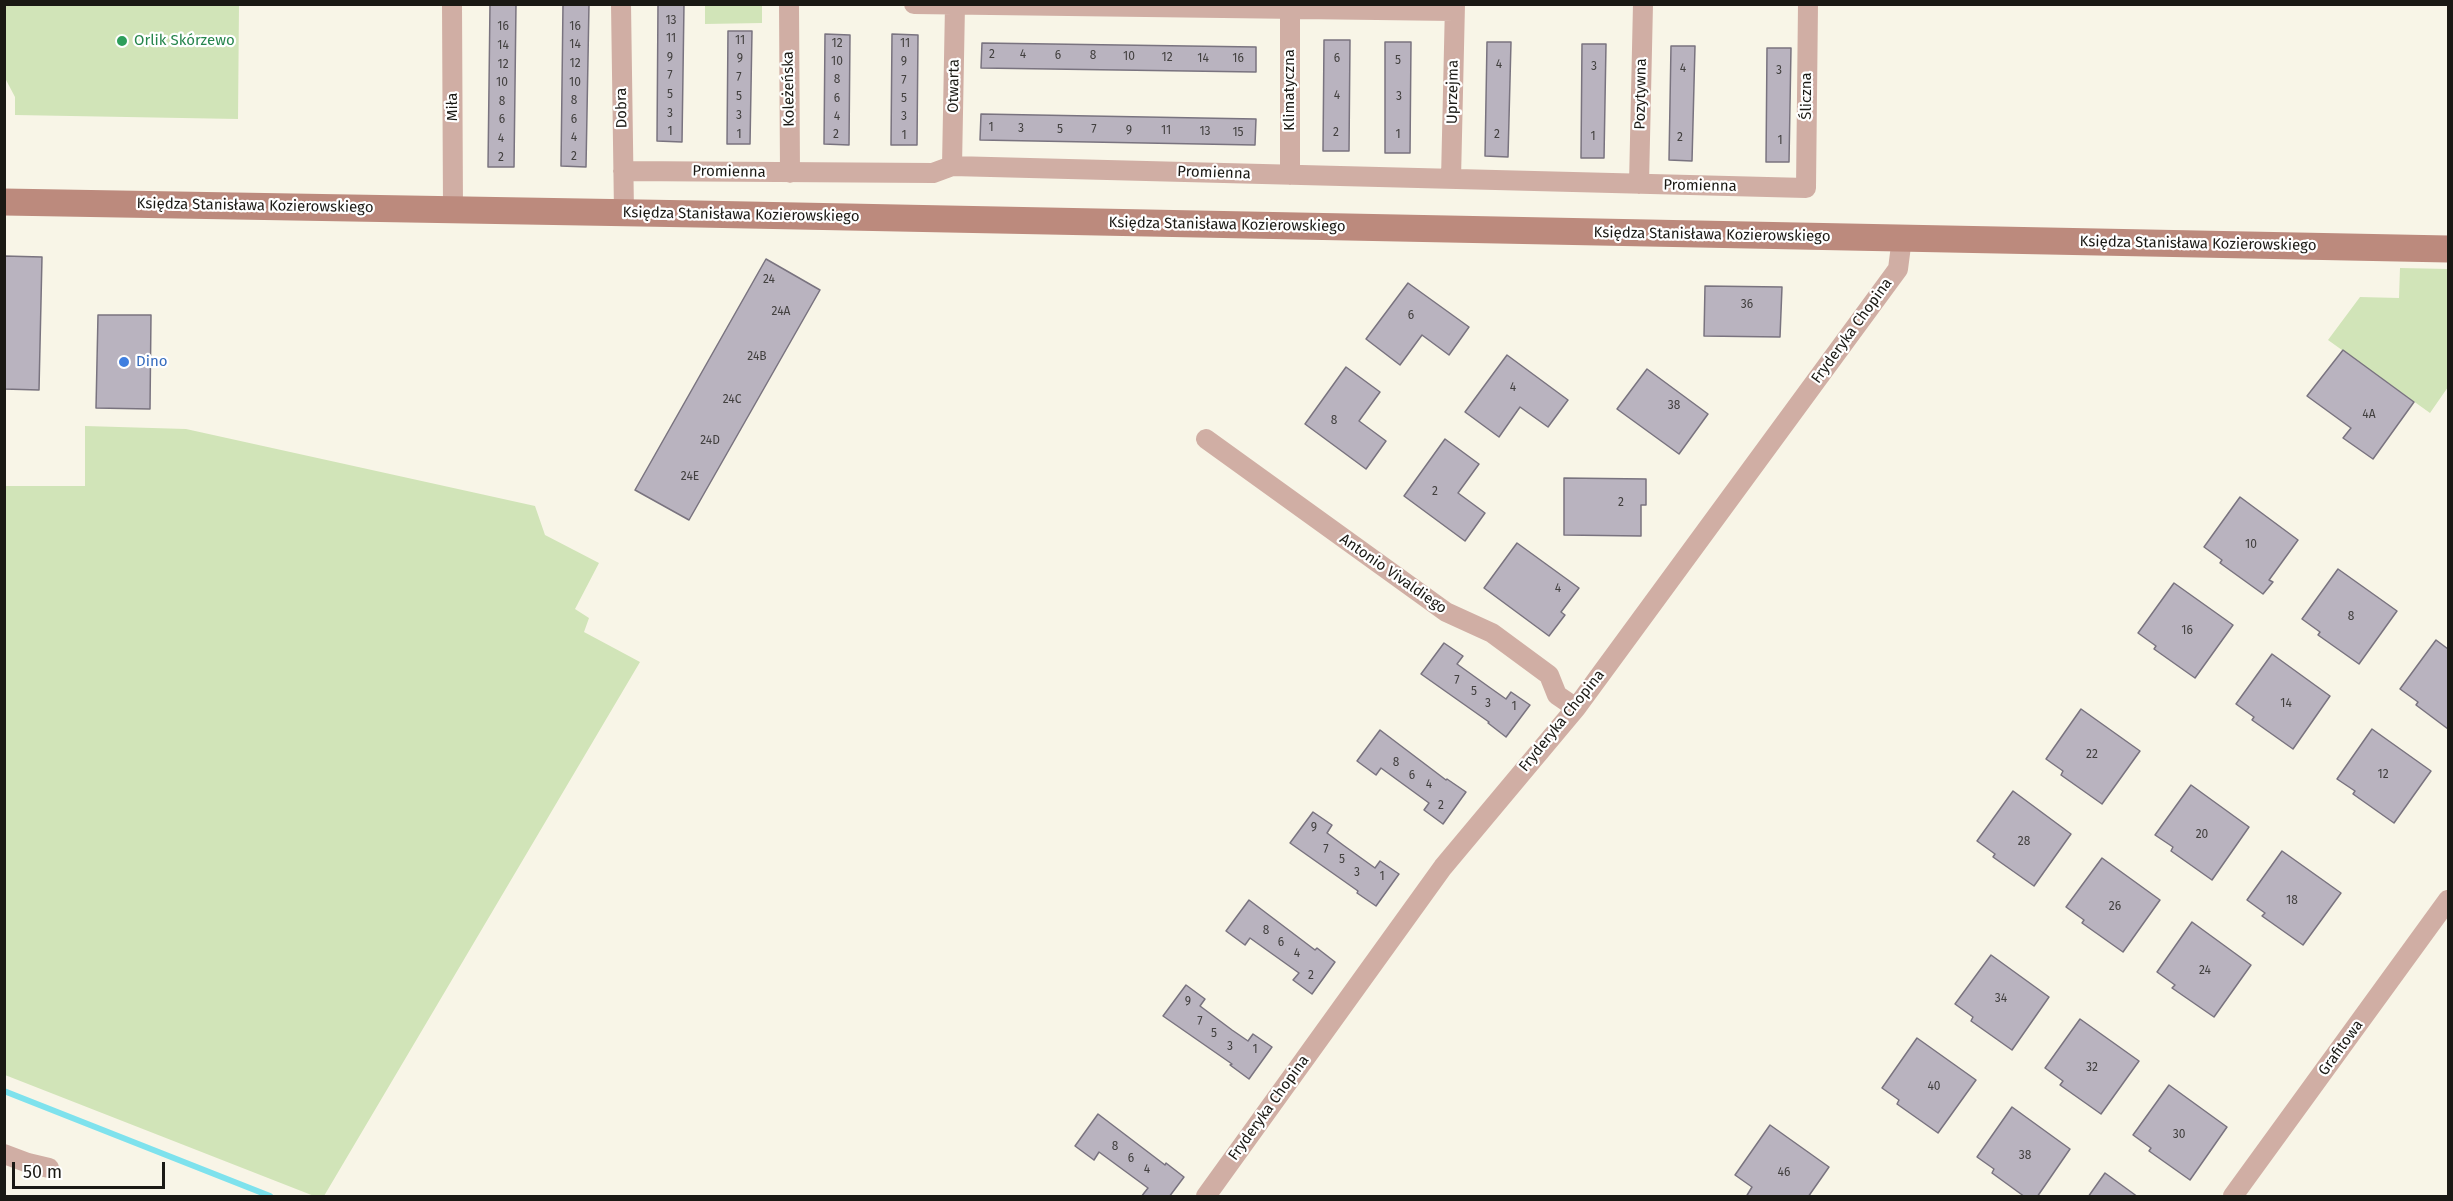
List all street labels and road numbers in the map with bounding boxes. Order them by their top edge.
street label: Klimatyczna [1281,49,1299,131]
street label: Koleżeńska [779,51,799,127]
street label: Pozytywna [1631,58,1651,130]
street label: Otwarta [945,59,963,113]
street label: Uprzejma [1443,60,1463,124]
street label: Śliczna [1798,72,1816,120]
street label: Dobra [613,87,631,129]
street label: Miła [444,93,462,121]
street label: Promienna [692,162,766,182]
street label: Promienna [1177,163,1251,183]
street label: Promienna [1663,176,1737,196]
street label: Księdza Stanisława Kozierowskiego [136,195,374,217]
street label: Księdza Stanisława Kozierowskiego [622,204,860,226]
street label: Księdza Stanisława Kozierowskiego [1108,214,1346,236]
street label: Księdza Stanisława Kozierowskiego [1593,224,1831,246]
street label: Księdza Stanisława Kozierowskiego [2079,233,2317,255]
street label: Fryderyka Chopina [1808,275,1896,387]
street label: Antonio Vivaldiego [1336,530,1450,618]
street label: Fryderyka Chopina [1515,666,1609,776]
street label: Grafitowa [2315,1017,2367,1079]
street label: Fryderyka Chopina [1225,1052,1313,1164]

